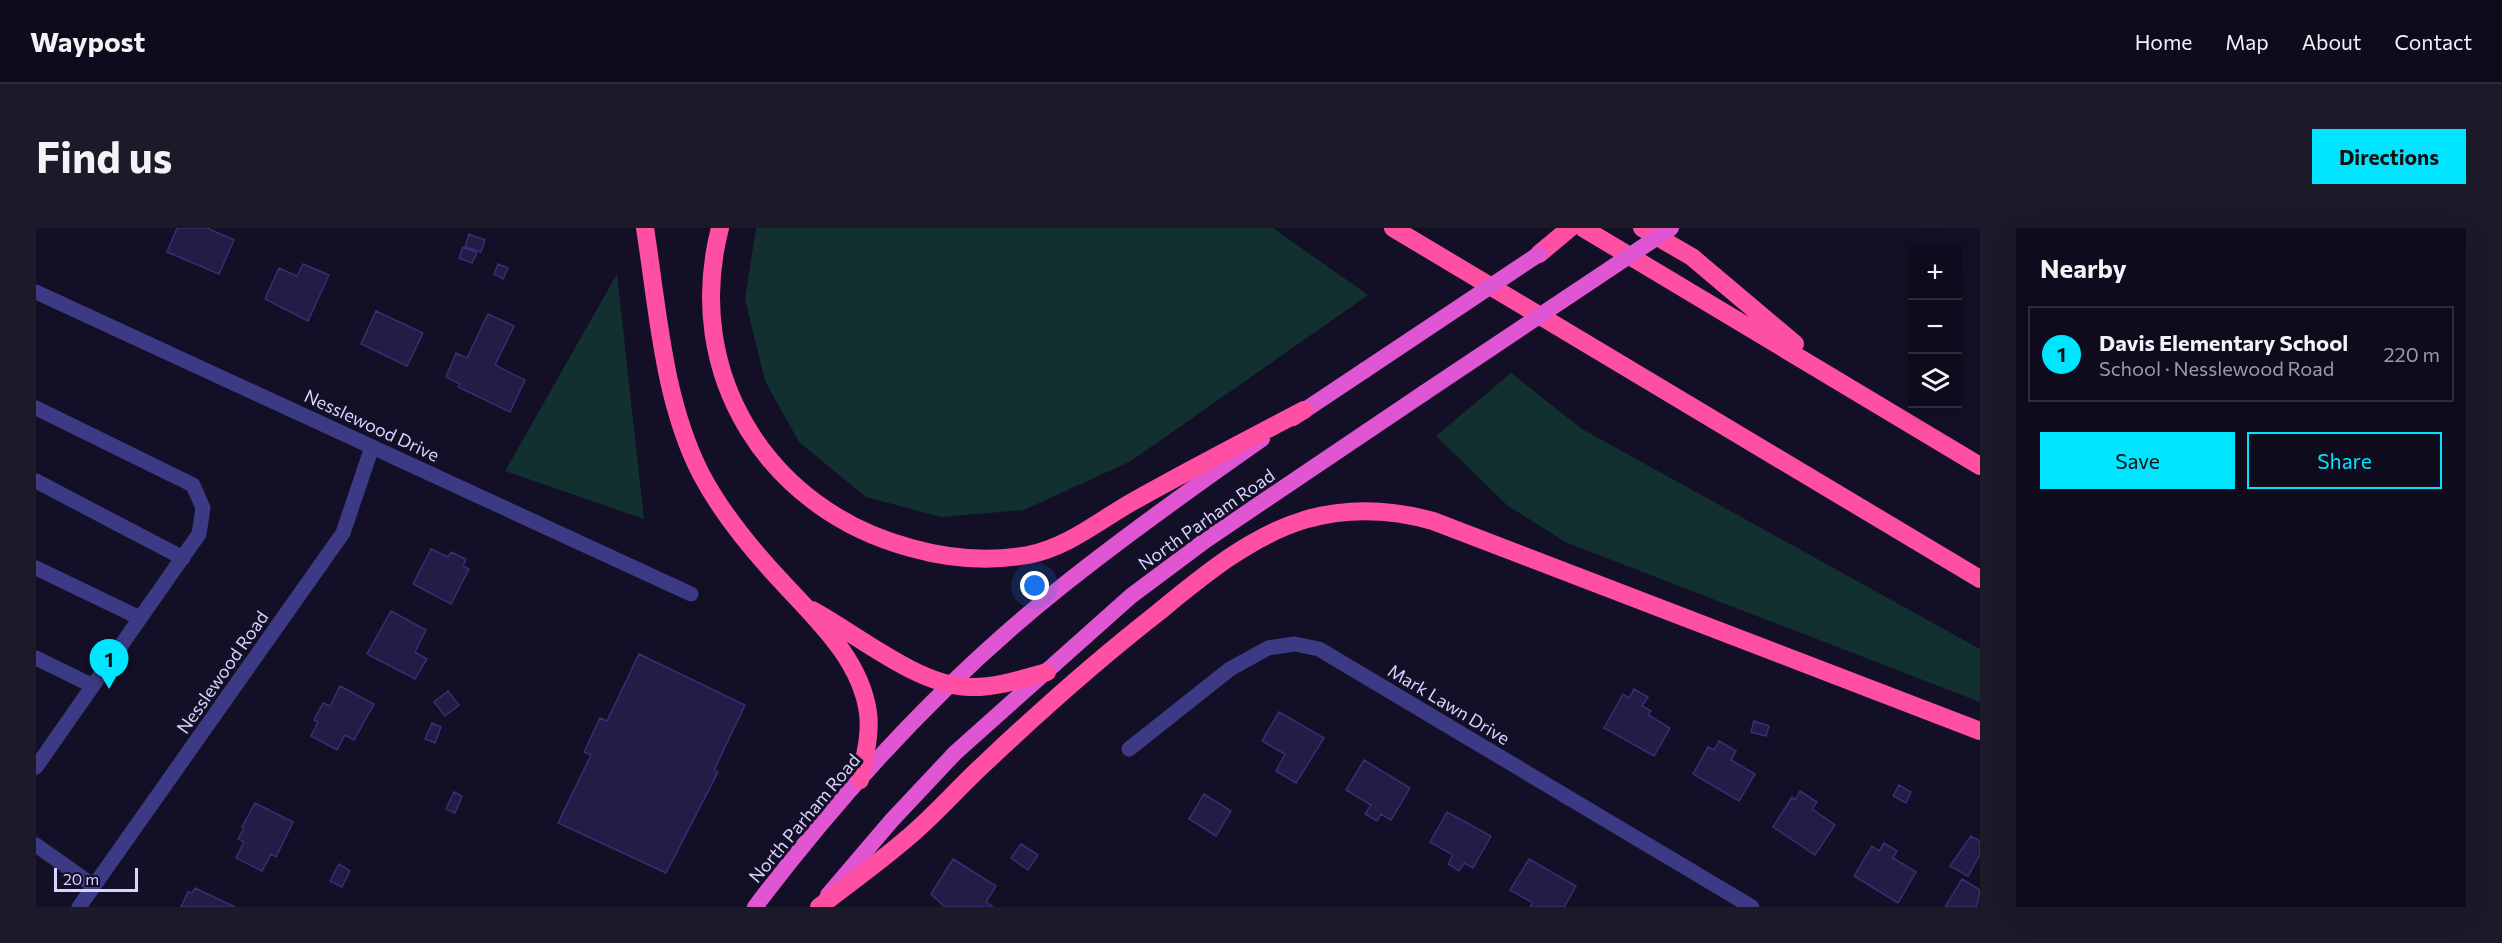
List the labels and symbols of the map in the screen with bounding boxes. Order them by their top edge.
street label: Nesslewood Drive [301,384,443,466]
street label: North Parham Road [1134,464,1278,574]
your location [1020,571,1049,600]
street label: Nesslewood Road [171,606,273,738]
pin: 1 [90,640,128,689]
street label: Mark Lawn Drive [1384,659,1514,749]
street label: North Parham Road [744,749,864,887]
scale bar [54,865,138,892]

